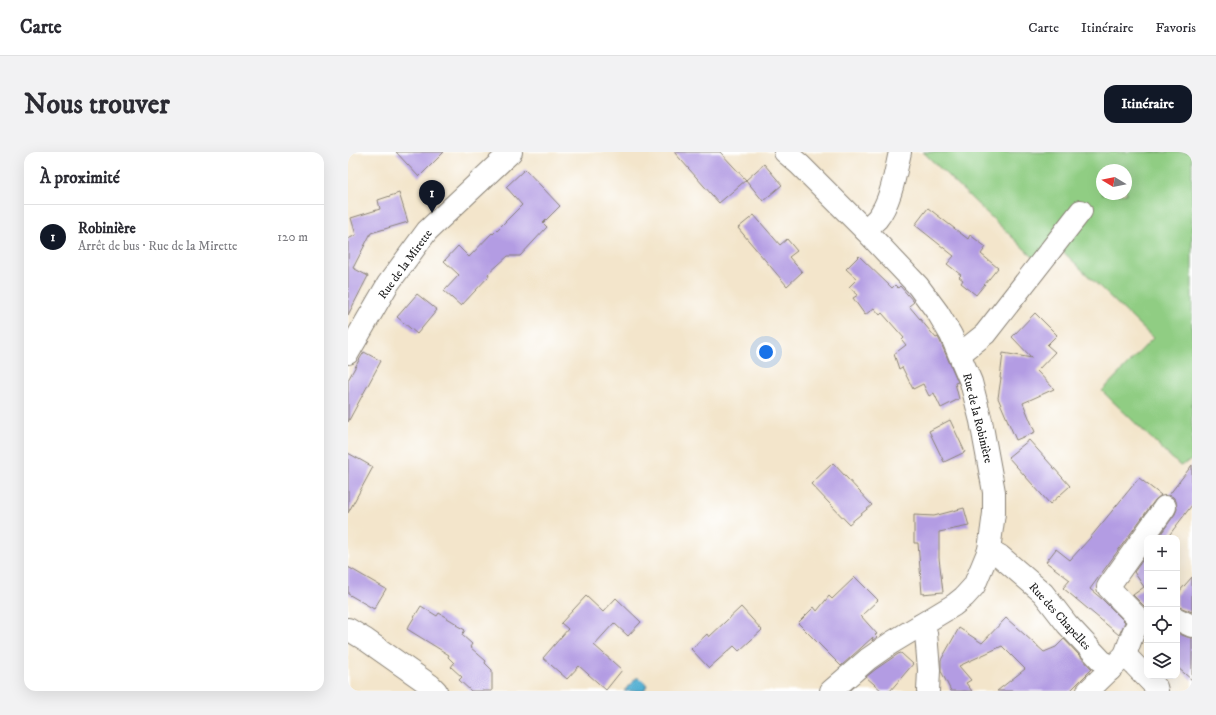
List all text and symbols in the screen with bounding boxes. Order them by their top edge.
text: Carte [20,16,62,39]
text: Carte [1028,19,1059,37]
text: Itinéraire [1081,19,1134,37]
text: Favoris [1156,19,1196,37]
button: Itinéraire [1104,85,1192,123]
text: Nous trouver [24,87,170,122]
north arrow [1096,164,1132,200]
text: À proximité [40,167,120,189]
pin: 1 [419,180,445,213]
text: Robinière [78,219,136,238]
street label: Rue de la Mirette [375,227,436,302]
text: 1 [51,229,55,245]
text: 120 m [277,229,308,245]
text: Arrêt de bus · Rue de la Mirette [78,238,237,254]
your location [756,342,776,362]
street label: Rue de la Robinière [959,371,996,465]
map controls [1144,535,1180,679]
button: + [1144,535,1180,571]
button: − [1144,571,1180,607]
street label: Rue des Chapelles [1025,580,1094,653]
button: locate [1144,607,1180,643]
button: layers [1144,643,1180,679]

